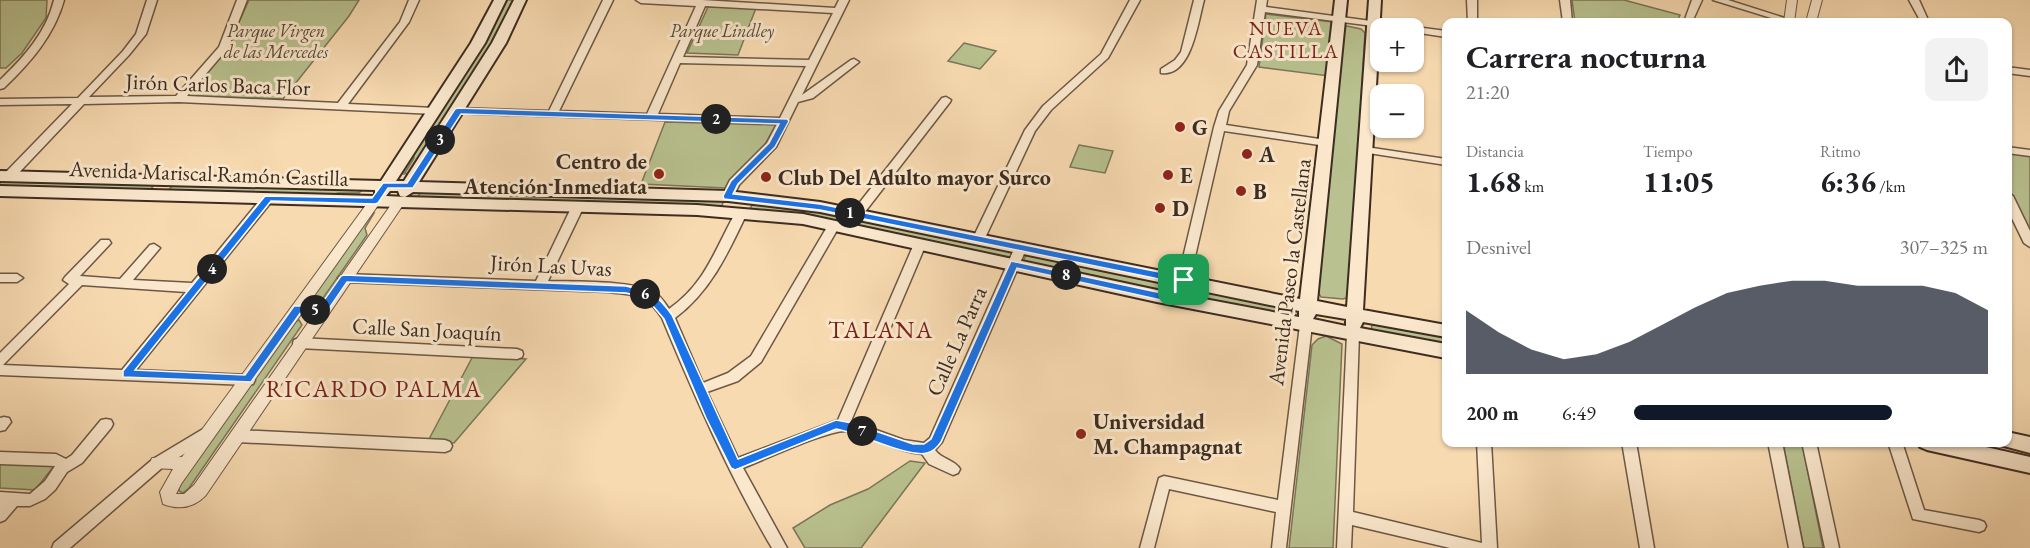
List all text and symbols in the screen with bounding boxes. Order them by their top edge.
district label: NUEVA CASTILLA [1233,15,1339,64]
map controls [1370,18,1424,138]
button: + [1370,18,1424,72]
park label: Parque Virgen de las Mercedes [224,19,329,63]
park label: Parque Lindley [670,19,775,44]
text: Carrera nocturna [1466,35,1706,78]
button: share [1925,38,1988,101]
street label: Jirón Carlos Baca Flor [123,67,311,102]
text: 21:20 [1466,79,1509,105]
button: − [1370,84,1424,138]
pin: 2 [701,104,731,134]
text: 2 [712,108,720,129]
place label: G [1192,113,1208,142]
marker: G [1173,120,1187,134]
pin: 3 [425,125,455,155]
text: 3 [436,129,444,150]
place label: A [1258,140,1275,169]
text: Distancia [1466,141,1524,162]
text: Tiempo [1643,141,1693,162]
text: Ritmo [1820,141,1861,162]
place label: Centro de Atención Inmediata [462,147,647,201]
marker: A [1240,147,1254,161]
street label: Avenida Mariscal Ramón Castilla [68,154,349,193]
street label: Avenida Paseo la Castellana [1261,157,1318,388]
place label: E [1180,161,1193,190]
text: 1.68 [1466,162,1521,201]
text: 11:05 [1643,162,1715,201]
text: 6:36 [1820,162,1876,201]
place label: Club Del Adulto mayor Surco [778,163,1051,192]
marker: Centro de Atención Inmediata [652,167,666,181]
marker: E [1161,168,1175,182]
marker: Club Del Adulto mayor Surco [759,170,773,184]
text: km [1521,176,1544,197]
text: /km [1876,176,1906,197]
place label: B [1253,177,1267,206]
marker: B [1234,184,1248,198]
place label: D [1172,194,1189,223]
pin: 1 [835,198,865,228]
marker: D [1153,201,1167,215]
text: 1 [846,202,854,223]
text: Desnivel [1466,234,1532,260]
text: 307–325 m [1900,234,1988,260]
street label: Jirón Las Uvas [487,248,612,283]
pin: 4 [197,254,227,284]
pin [1158,254,1209,305]
text: 4 [208,258,216,279]
pin: 8 [1051,260,1081,290]
icon: arrive [1167,263,1200,296]
text: 8 [1062,264,1070,285]
pin: 6 [630,279,660,309]
street label: Calle La Parra [919,282,994,401]
text: 6 [641,283,649,304]
pin: 5 [300,295,330,325]
text: 5 [311,299,319,320]
street label: Calle San Joaquín [351,311,503,348]
district label: TALANA [828,314,934,345]
district label: RICARDO PALMA [266,373,482,404]
text: 200 m [1466,400,1519,426]
text: 6:49 [1562,400,1596,426]
place label: Universidad M. Champagnat [1093,407,1243,461]
pin: 7 [847,416,877,446]
text: 7 [858,420,866,441]
marker: Universidad M. Champagnat [1074,427,1088,441]

